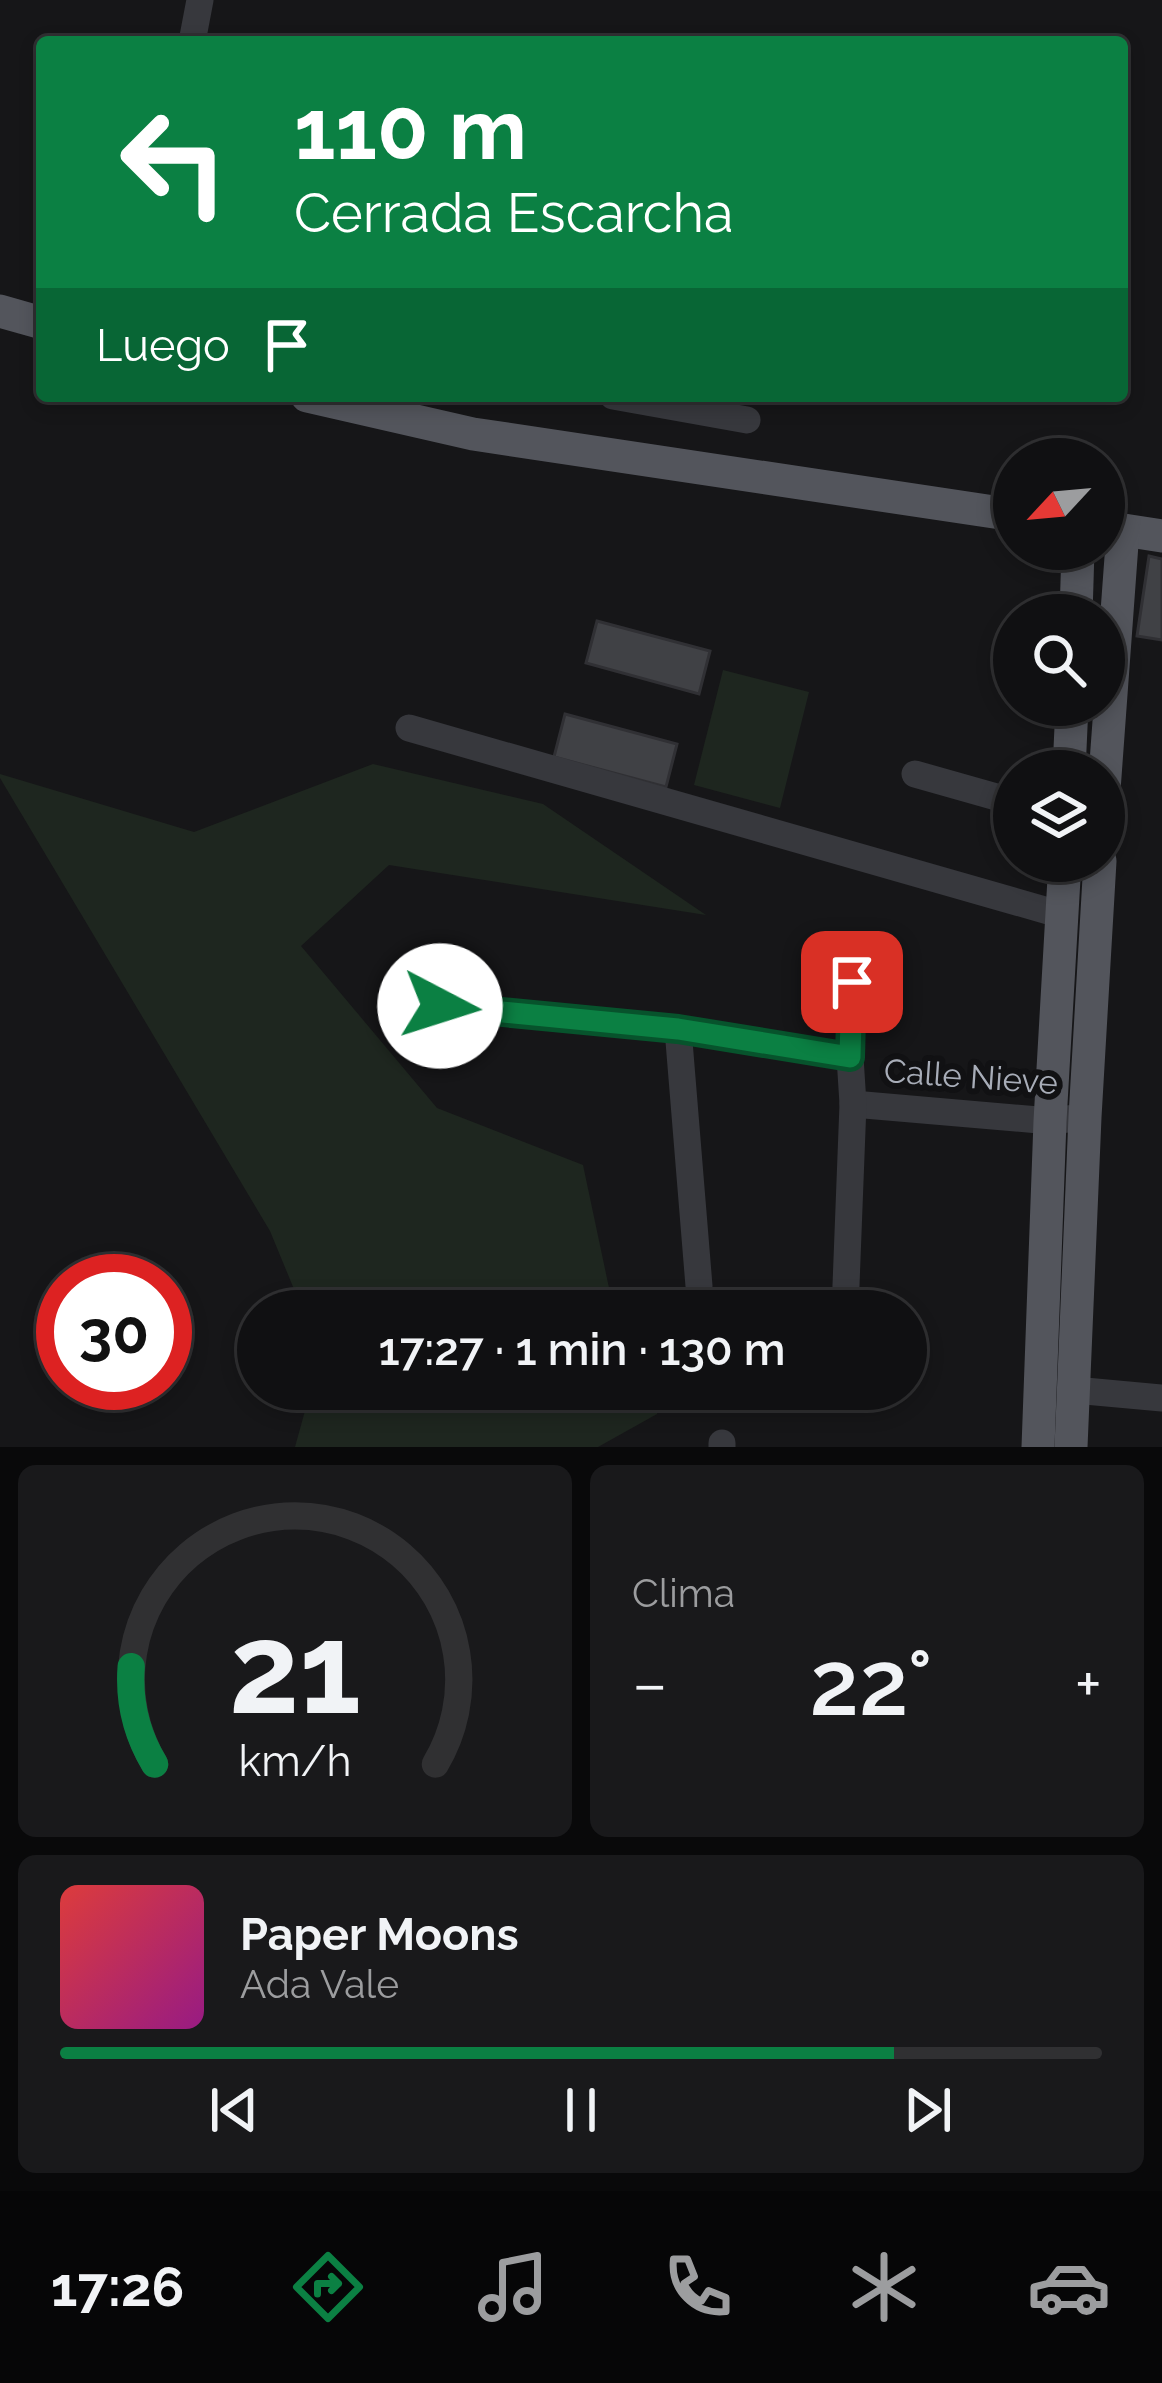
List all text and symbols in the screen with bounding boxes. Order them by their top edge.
text: 110 m [294,80,527,179]
icon: left [96,84,252,240]
text: Cerrada Escarcha [294,181,733,245]
icon: arrive [254,312,320,378]
text: Luego [96,319,230,372]
north arrow [993,438,1125,570]
map controls [993,438,1125,882]
button: search [993,594,1125,726]
button: layers [993,750,1125,882]
pin [801,931,903,1033]
position arrow [377,943,503,1069]
icon: arrive [819,949,885,1015]
street label: Calle Nieve [883,1051,1059,1102]
speed limit sign: 30 [36,1254,192,1410]
text: 17:27 · 1 min · 130 m [378,1323,786,1376]
text: Clima [632,1570,735,1616]
text: 21 [229,1596,361,1742]
text: 22° [810,1630,933,1736]
text: − [632,1645,668,1722]
text: + [1075,1645,1102,1722]
text: km/h [238,1736,352,1786]
text: Paper Moons [240,1908,519,1961]
text: Ada Vale [240,1961,399,2007]
icon: previous [201,2077,267,2143]
icon: pause [548,2077,614,2143]
icon: next [895,2077,961,2143]
icon: directions [286,2245,370,2329]
icon: music [471,2245,555,2329]
icon: phone [656,2245,740,2329]
icon: climate [842,2245,926,2329]
icon: car [1027,2245,1111,2329]
text: 17:26 [51,2255,184,2319]

